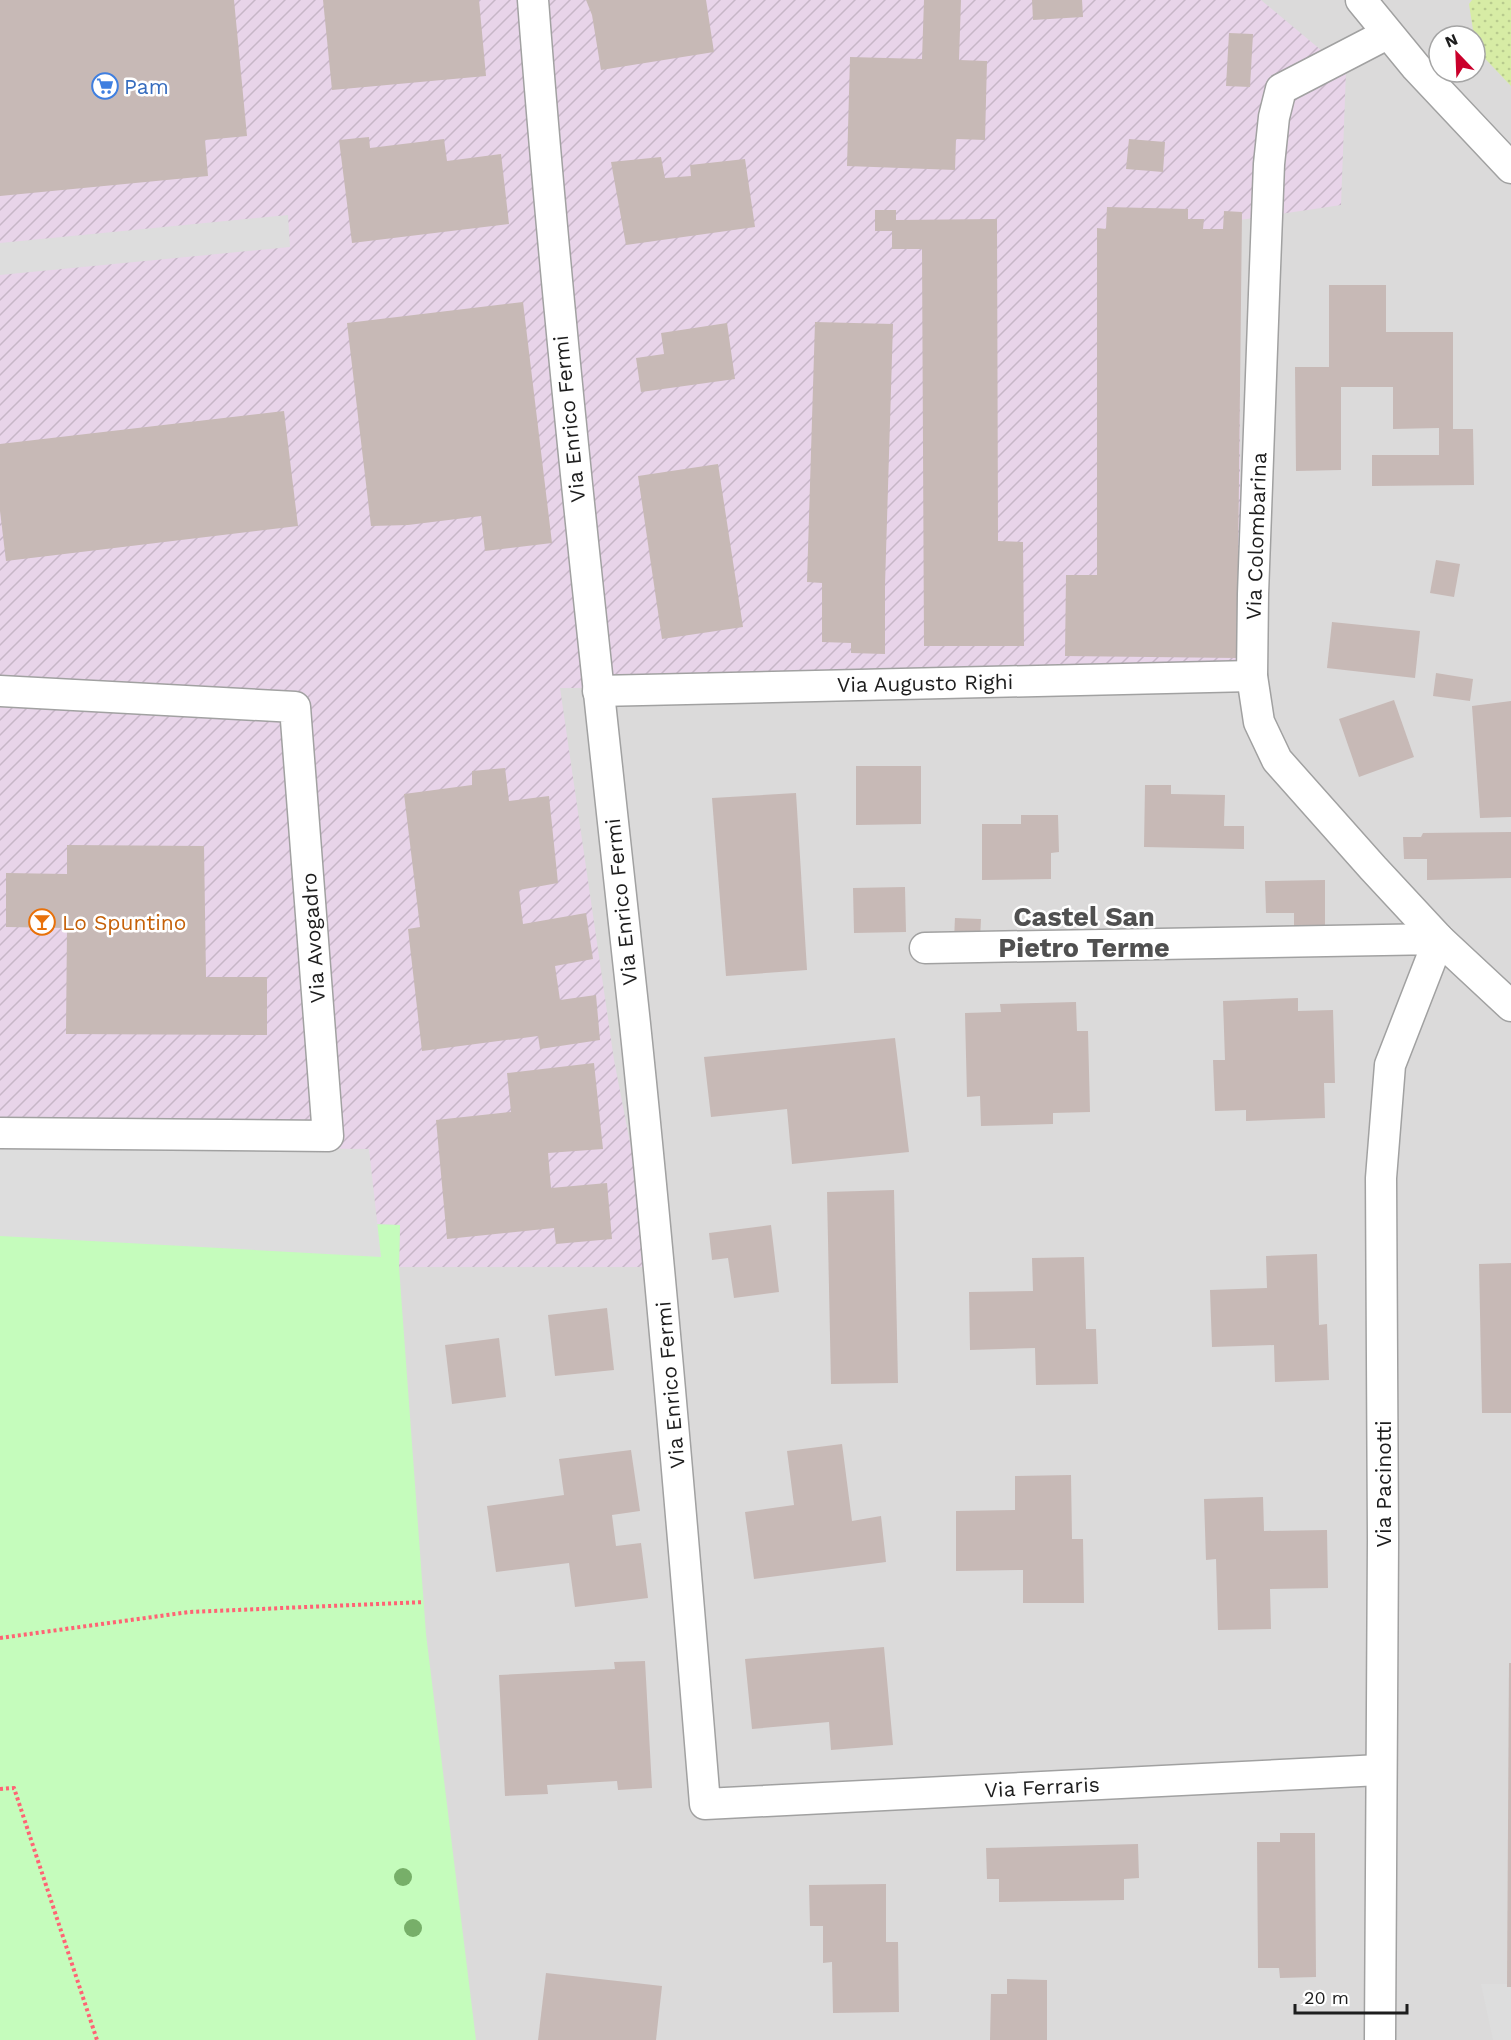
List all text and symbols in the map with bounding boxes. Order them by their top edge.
north arrow [1427,24,1487,84]
text: N [1442,30,1461,52]
supermarket icon: Pam [90,71,120,101]
place label: Pam [124,74,169,99]
street label: Via Enrico Fermi [548,334,590,504]
street label: Via Colombarina [1241,452,1271,620]
street label: Via Augusto Righi [837,669,1013,697]
street label: Via Enrico Fermi [600,817,642,987]
street label: Via Avogadro [296,872,330,1004]
district label: Castel San Pietro Terme [998,901,1170,964]
bar icon: Lo Spuntino [27,907,57,937]
place label: Lo Spuntino [62,910,186,935]
street label: Via Enrico Fermi [650,1300,690,1470]
street label: Via Pacinotti [1371,1420,1396,1548]
street label: Via Ferraris [984,1771,1100,1803]
scale bar [1295,1977,1408,2015]
text: 20 m [1304,1987,1349,2008]

